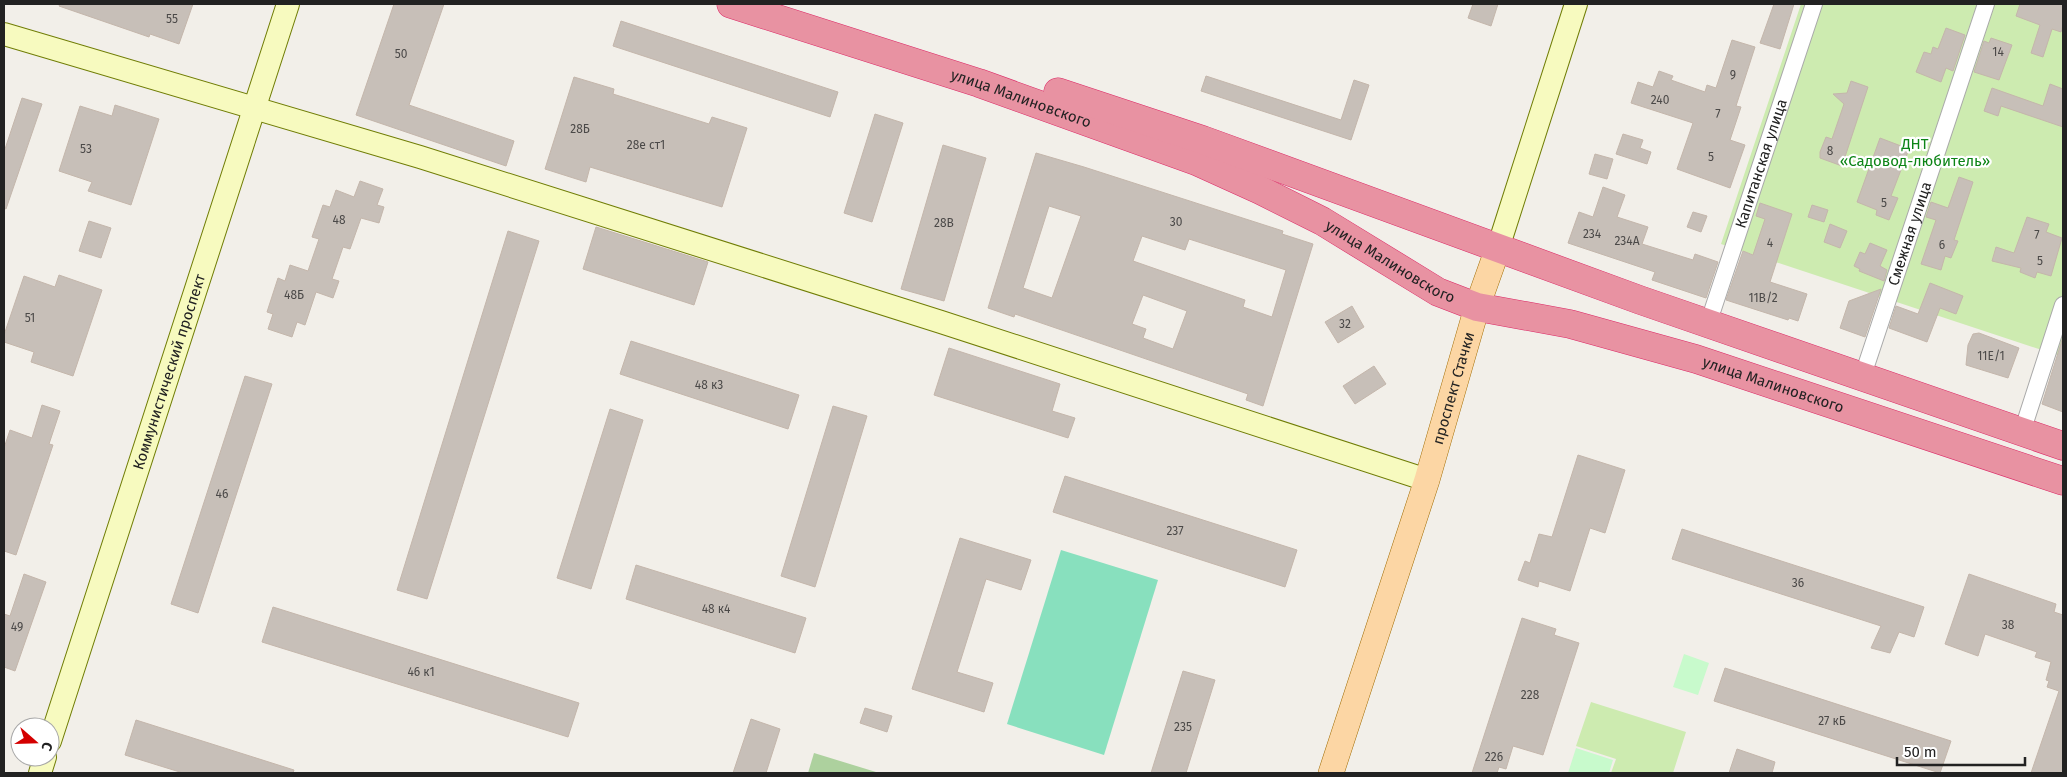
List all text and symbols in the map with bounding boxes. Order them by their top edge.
house number: 55 [166,12,178,26]
house number: 14 [1992,45,2004,59]
house number: 50 [395,47,408,61]
street label: улица Малиновского [948,66,1094,132]
house number: 9 [1730,68,1736,82]
house number: 240 [1651,93,1670,107]
street label: Капитанская улица [1731,97,1791,230]
house number: 7 [1715,107,1721,121]
house number: 28Б [570,122,590,136]
park label: ДНТ «Садовод-любитель» [1840,135,1990,170]
house number: 28е ст1 [627,138,665,152]
house number: 53 [80,142,92,156]
house number: 8 [1827,144,1834,158]
house number: 5 [1708,150,1714,164]
street label: Смежная улица [1884,179,1935,288]
house number: 5 [1881,196,1887,210]
house number: 48 [333,213,346,227]
house number: 30 [1170,215,1183,229]
house number: 28В [934,216,954,230]
street label: улица Малиновского [1322,216,1458,307]
house number: 234 [1583,227,1602,241]
house number: 7 [2034,228,2040,242]
house number: 234А [1614,234,1640,248]
house number: 4 [1767,236,1774,250]
house number: 6 [1939,238,1945,252]
house number: 5 [2037,254,2043,268]
street label: Коммунистический проспект [129,271,209,472]
house number: 48Б [284,288,304,302]
house number: 11В/2 [1748,291,1778,305]
house number: 51 [25,311,35,325]
house number: 32 [1339,317,1351,331]
street label: проспект Стачки [1429,330,1478,447]
house number: 11Е/1 [1977,349,2005,363]
street label: улица Малиновского [1700,353,1846,417]
house number: 48 к3 [695,378,723,392]
house number: 46 [216,487,228,501]
house number: 237 [1166,524,1184,538]
house number: 36 [1792,576,1804,590]
house number: 48 к4 [702,602,731,616]
house number: 38 [2002,618,2015,632]
house number: 49 [11,620,23,634]
house number: 46 к1 [407,665,435,679]
house number: 228 [1521,688,1540,702]
house number: 27 кБ [1818,714,1846,728]
north arrow [10,717,60,767]
house number: 235 [1174,720,1192,734]
scale bar [1897,734,2024,766]
text: С [37,740,56,753]
text: 50 m [1904,743,1937,761]
house number: 226 [1485,750,1503,764]

